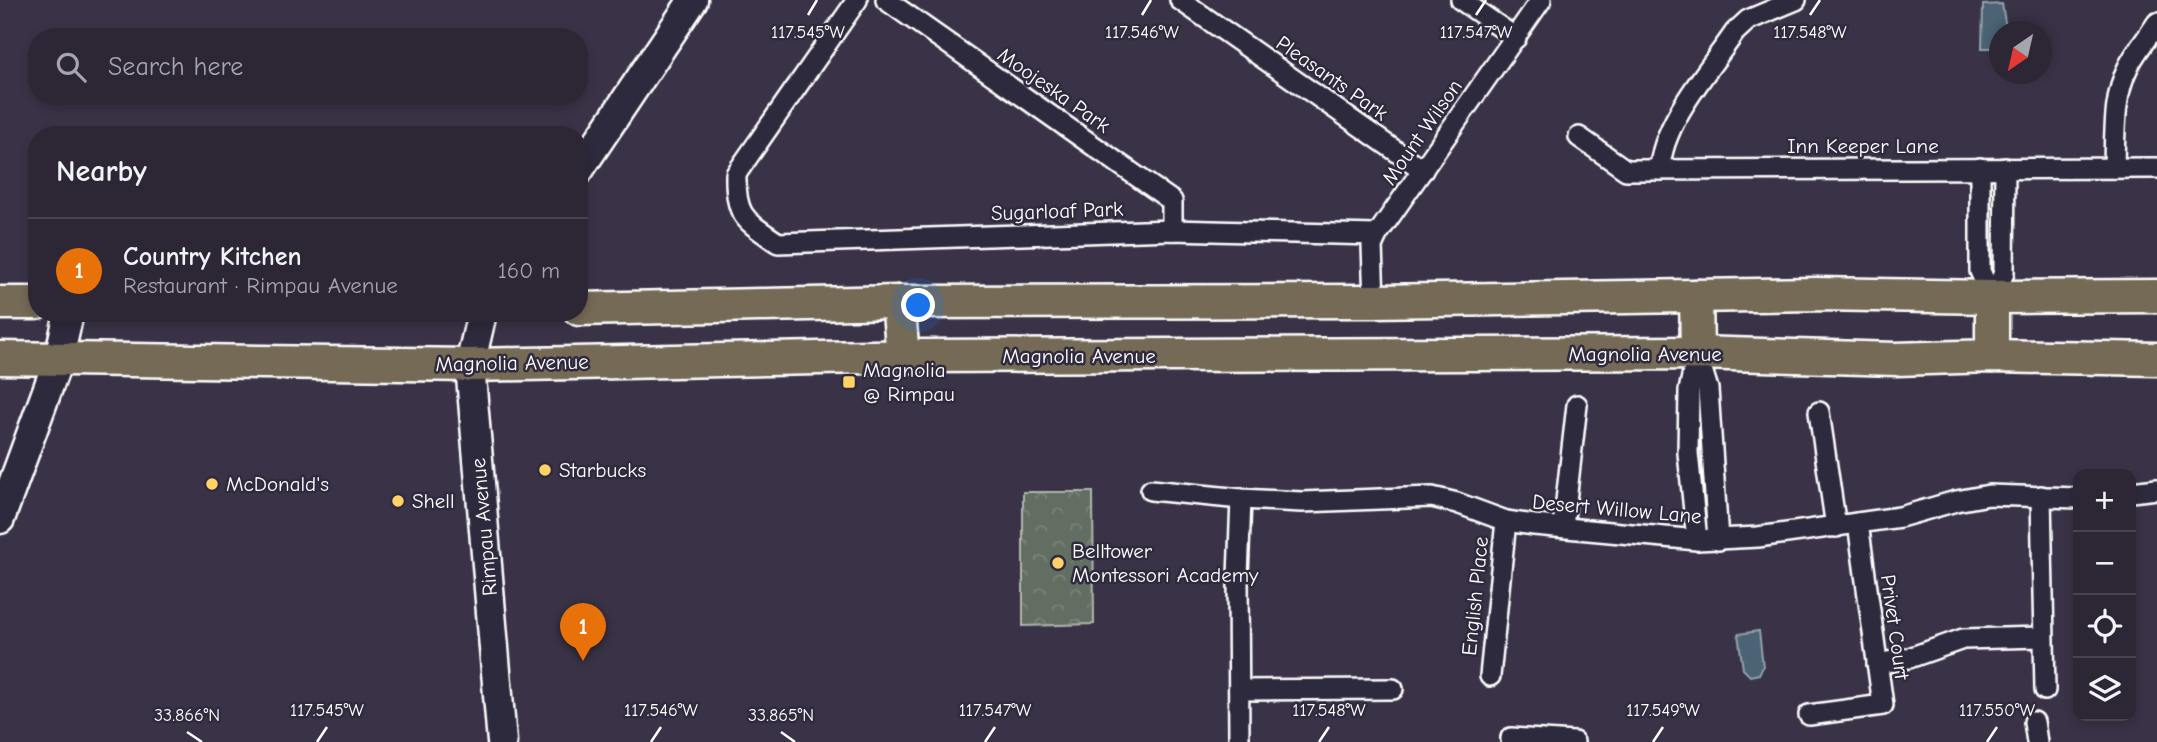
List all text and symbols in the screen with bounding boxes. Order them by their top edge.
north arrow [1989,21,2052,84]
text: 117.545°W [771,22,845,43]
text: 117.546°W [1105,22,1179,43]
text: 117.547°W [1440,22,1513,43]
text: 117.548°W [1773,22,1847,43]
search box [28,28,588,105]
street label: Pleasants Park [1272,31,1392,125]
street label: Moojeska Park [993,42,1115,138]
icon: search [52,48,90,86]
text: Search here [108,52,243,82]
street label: Mount Wilson [1377,75,1467,189]
street label: Inn Keeper Lane [1787,134,1939,158]
text: Nearby [56,154,147,189]
street label: Sugarloaf Park [990,197,1124,225]
text: Country Kitchen [123,242,302,272]
text: 1 [74,257,84,284]
text: 160 m [498,257,560,284]
text: Restaurant · Rimpau Avenue [123,272,398,299]
your location [901,288,935,322]
street label: Magnolia Avenue [1568,342,1722,366]
street label: Magnolia Avenue [1002,344,1156,368]
street label: Magnolia Avenue [435,350,589,376]
place label: Magnolia @ Rimpau [863,358,955,406]
marker: Magnolia @ Rimpau [841,374,857,390]
street label: Rimpau Avenue [466,457,502,597]
place label: Starbucks [559,458,646,482]
marker: Starbucks [537,462,553,478]
map controls [2073,469,2136,721]
button: + [2073,469,2136,532]
place label: McDonald's [226,472,329,496]
marker: McDonald's [204,476,220,492]
place label: Shell [412,489,455,513]
street label: Desert Willow Lane [1531,490,1703,528]
marker: Shell [390,493,406,509]
button: − [2073,532,2136,595]
street label: English Place [1457,535,1493,657]
place label: Belltower Montessori Academy [1072,539,1259,587]
marker: Belltower Montessori Academy [1050,555,1066,571]
street label: Privet Court [1876,573,1914,682]
button: locate [2073,595,2136,658]
pin: 1 [560,603,606,661]
button: layers [2073,658,2136,721]
text: 117.545°W [290,700,364,721]
text: 117.546°W [624,700,698,721]
text: 117.547°W [959,700,1032,721]
text: 117.548°W [1292,700,1366,721]
text: 117.549°W [1626,700,1700,721]
text: 117.550°W [1959,700,2035,721]
text: 33.866°N [154,705,220,726]
text: 33.865°N [748,705,814,726]

